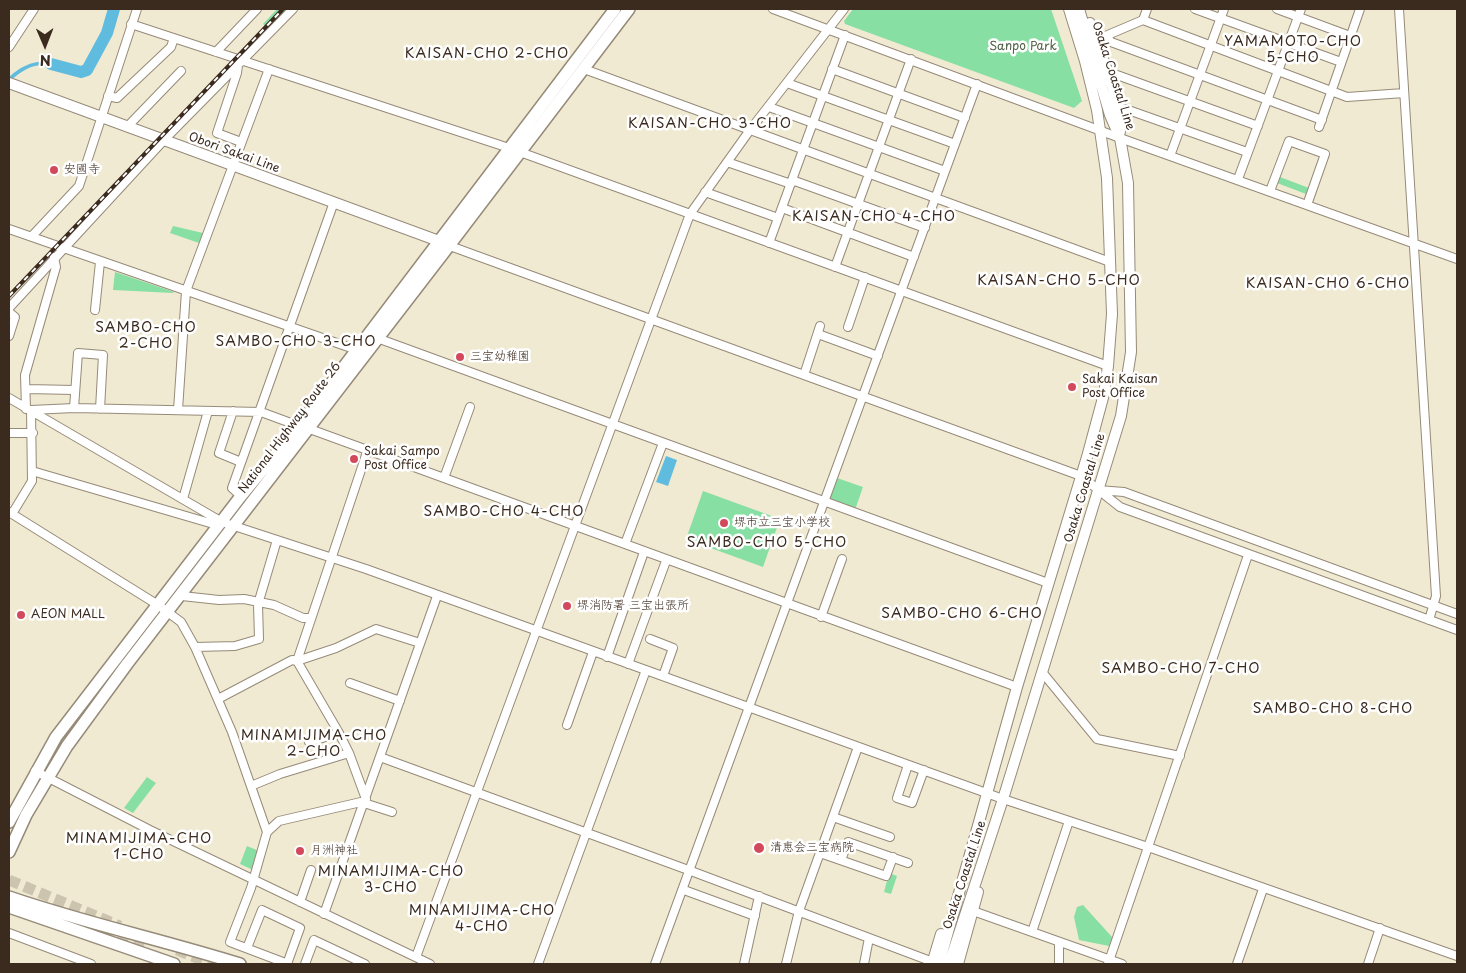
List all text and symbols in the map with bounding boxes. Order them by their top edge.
north arrow [20,20,70,70]
street label: Osaka Coastal Line [1089,20,1137,132]
district label: YAMAMOTO-CHO 5-CHO [1223,34,1363,66]
park label: Sanpo Park [989,40,1057,54]
district label: KAISAN-CHO 2-CHO [403,46,571,62]
text: N [40,50,51,71]
district label: KAISAN-CHO 3-CHO [627,116,793,132]
street label: Obori Sakai Line [186,130,282,176]
place label: 安國寺 [64,163,100,177]
marker: 安國寺 [48,164,60,176]
district label: KAISAN-CHO 4-CHO [791,209,957,225]
district label: KAISAN-CHO 5-CHO [976,273,1142,289]
district label: KAISAN-CHO 6-CHO [1244,276,1412,292]
district label: SAMBO-CHO 2-CHO [94,320,198,352]
district label: SAMBO-CHO 3-CHO [214,334,378,350]
place label: 三宝幼稚園 [470,350,530,364]
marker: 三宝幼稚園 [454,351,466,363]
street label: National Highway Route 26 [236,360,344,496]
place label: Sakai Kaisan Post Office [1082,373,1158,401]
marker: Sakai Kaisan Post Office [1066,381,1078,393]
street label: Osaka Coastal Line [1062,432,1108,544]
place label: Sakai Sampo Post Office [364,445,440,473]
marker: Sakai Sampo Post Office [348,453,360,465]
district label: SAMBO-CHO 4-CHO [422,504,586,520]
place label: 堺市立三宝小学校 [734,516,830,530]
marker: 堺市立三宝小学校 [718,517,730,529]
district label: SAMBO-CHO 5-CHO [685,535,849,551]
place label: 堺消防署 三宝出張所 [577,599,689,613]
marker: 堺消防署 三宝出張所 [561,600,573,612]
district label: SAMBO-CHO 6-CHO [879,606,1045,622]
place label: AEON MALL [31,608,105,622]
marker: AEON MALL [15,609,27,621]
district label: SAMBO-CHO 7-CHO [1099,661,1263,677]
district label: SAMBO-CHO 8-CHO [1251,701,1415,717]
district label: MINAMIJIMA-CHO 2-CHO [239,728,389,760]
street label: Osaka Coastal Line [941,819,989,931]
district label: MINAMIJIMA-CHO 1-CHO [64,831,214,864]
marker: 清恵会三宝病院 [752,841,766,855]
place label: 清恵会三宝病院 [770,841,854,855]
place label: 月洲神社 [310,844,358,858]
marker: 月洲神社 [294,845,306,857]
district label: MINAMIJIMA-CHO 3-CHO [316,864,466,896]
district label: MINAMIJIMA-CHO 4-CHO [407,903,557,936]

